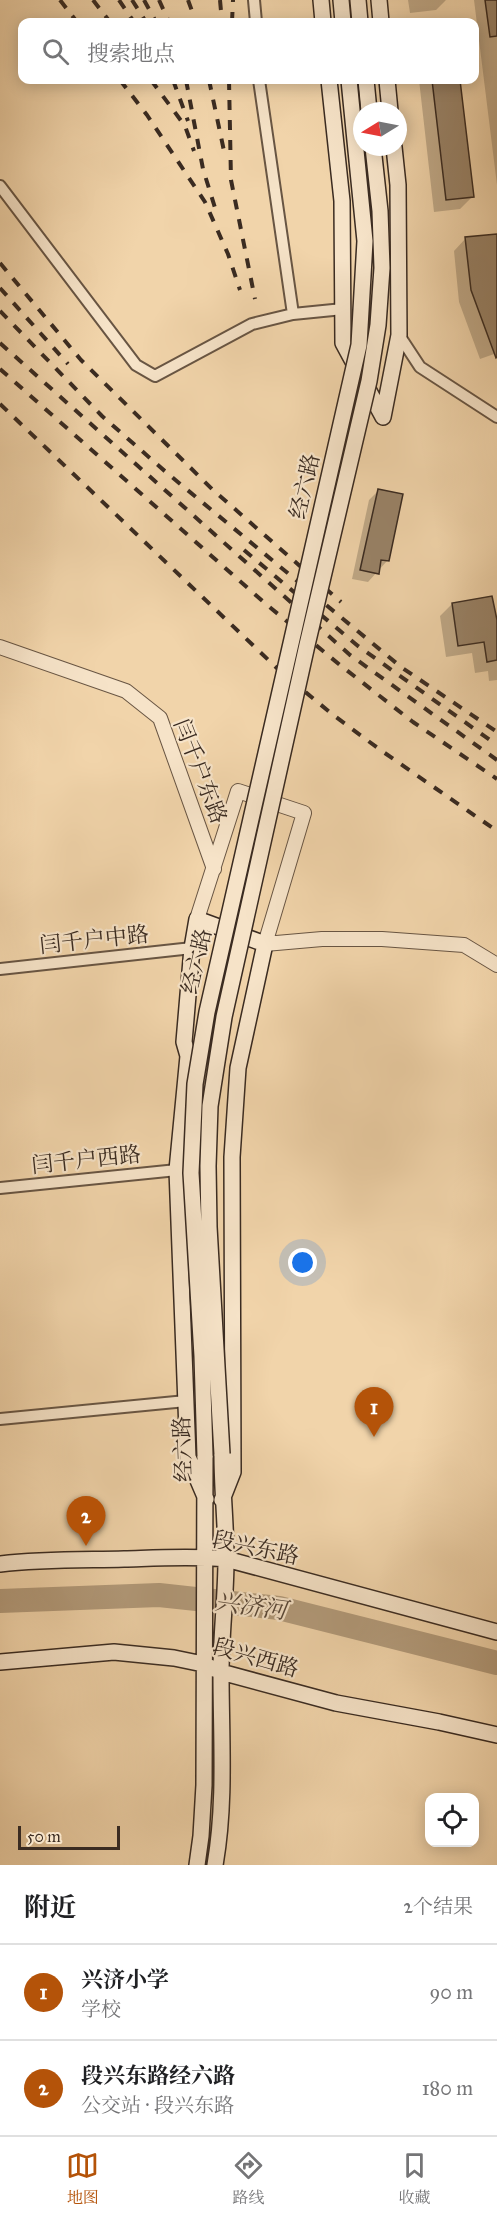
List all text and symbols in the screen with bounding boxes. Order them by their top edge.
search box [18,18,479,84]
icon: search [39,35,72,68]
text: 搜索地点 [87,40,175,67]
north arrow [353,102,407,156]
street label: 经六路 [284,451,325,521]
street label: 闫千户东路 [168,715,233,827]
street label: 闫千户中路 [38,920,150,959]
street label: 经六路 [176,926,217,996]
street label: 闫千户西路 [30,1140,142,1179]
your location [288,1248,317,1277]
pin: 1 [354,1388,394,1437]
street label: 经六路 [168,1416,197,1482]
pin: 2 [66,1496,106,1546]
street label: 段兴东路 [210,1525,302,1570]
water label: 兴济河 [213,1586,293,1626]
street label: 段兴西路 [210,1632,302,1683]
map controls [425,1793,479,1847]
button: locate [425,1793,479,1847]
scale bar [18,1823,120,1850]
text: 50 m [27,1827,61,1846]
text: 附近 [24,1891,76,1923]
text: 2个结果 [403,1894,473,1918]
text: 兴济小学 [81,1966,169,1993]
text: 1 [40,1980,47,2004]
text: 90 m [430,1980,473,2004]
text: 学校 [81,1997,121,2021]
text: 段兴东路经六路 [81,2062,235,2089]
text: 2 [39,2076,48,2100]
text: 180 m [422,2076,473,2100]
text: 公交站 · 段兴东路 [81,2093,234,2117]
tab: 地图 [66,2149,99,2208]
tab: 路线 [232,2149,265,2208]
tab: 收藏 [398,2149,431,2208]

